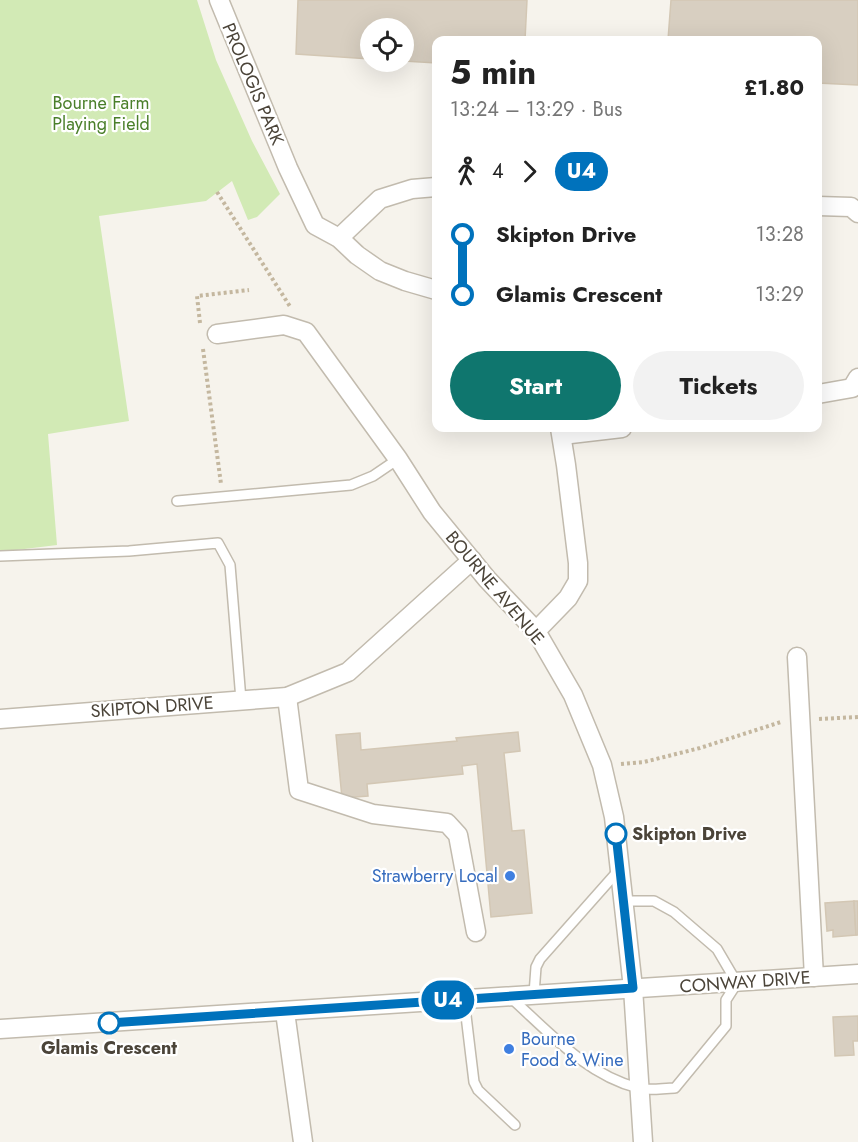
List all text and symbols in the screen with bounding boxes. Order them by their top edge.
map controls [360,18,414,72]
button: locate [360,18,414,72]
street label: PROLOGIS PARK [216,19,291,150]
text: 5 min [450,49,536,96]
text: £1.80 [744,71,804,103]
park label: Bourne Farm Playing Field [52,90,150,137]
text: 13:24 – 13:29 · Bus [450,95,622,124]
icon: walk [450,155,483,188]
icon: forward [513,155,546,188]
text: U4 [567,156,596,186]
text: 4 [492,157,504,186]
text: Skipton Drive [496,218,636,250]
text: 13:28 [756,220,804,249]
text: Glamis Crescent [496,278,662,310]
text: 13:29 [755,280,804,309]
button: Start [450,351,621,420]
button: Tickets [633,351,804,420]
street label: BOURNE AVENUE [439,525,551,651]
street label: SKIPTON DRIVE [90,690,214,724]
place label: Skipton Drive [632,821,747,847]
marker: Skipton Drive [605,823,627,845]
place label: Strawberry Local [372,863,498,889]
marker: Strawberry Local [503,869,517,883]
street label: CONWAY DRIVE [679,964,811,1000]
line badge: U4 [421,980,475,1020]
text: U4 [433,985,463,1015]
marker: Glamis Crescent [98,1012,120,1034]
place label: Bourne Food & Wine [521,1026,624,1073]
place label: Glamis Crescent [41,1035,177,1061]
marker: Bourne Food & Wine [502,1042,516,1056]

